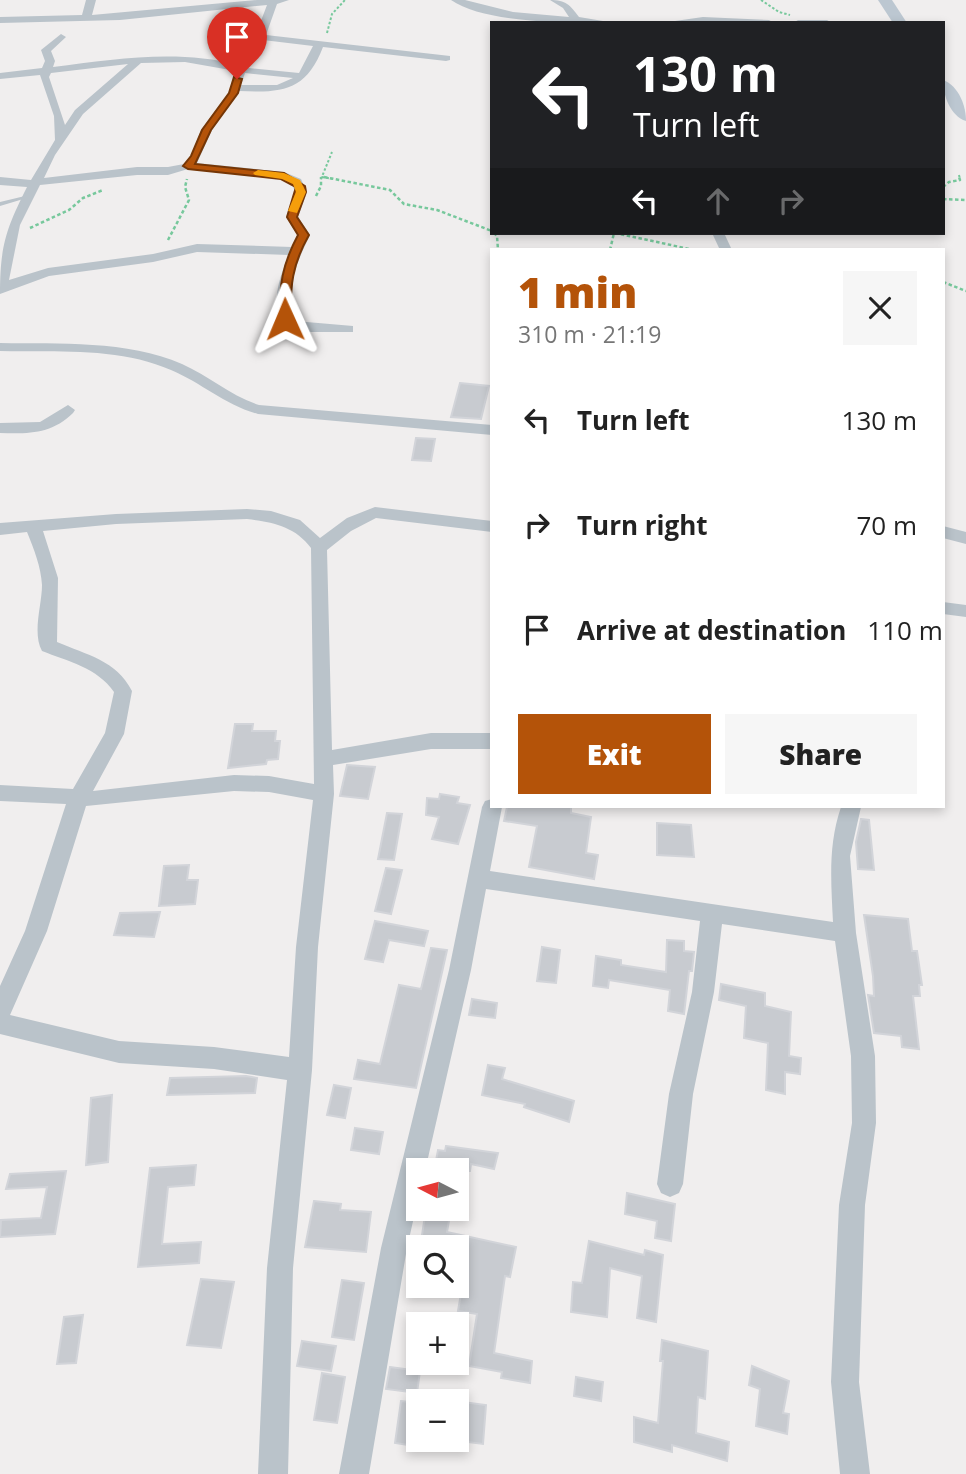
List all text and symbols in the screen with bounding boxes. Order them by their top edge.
pin [207,7,267,79]
icon: arrive [218,18,256,56]
text: 130 m [633,40,778,106]
icon: left [518,49,609,140]
text: Turn left [633,103,759,146]
icon: left [626,182,664,220]
icon: ahead [699,182,737,220]
icon: right [772,182,810,220]
text: 1 min [518,263,637,320]
button: close [843,271,917,345]
position arrow [248,282,322,356]
text: 310 m · 21:19 [518,318,661,350]
icon: left [518,401,556,439]
text: Turn left [577,402,689,438]
text: 130 m [842,402,917,438]
icon: right [518,506,556,544]
text: Turn right [577,507,708,543]
text: 70 m [856,507,917,543]
icon: arrive [518,611,556,649]
text: Arrive at destination [577,612,846,648]
text: 110 m [867,612,943,648]
button: Exit [518,714,711,794]
button: Share [725,714,917,794]
north arrow [406,1158,469,1222]
map controls [406,1158,469,1452]
button: search [406,1235,469,1298]
button: + [406,1312,469,1375]
button: − [406,1389,469,1452]

